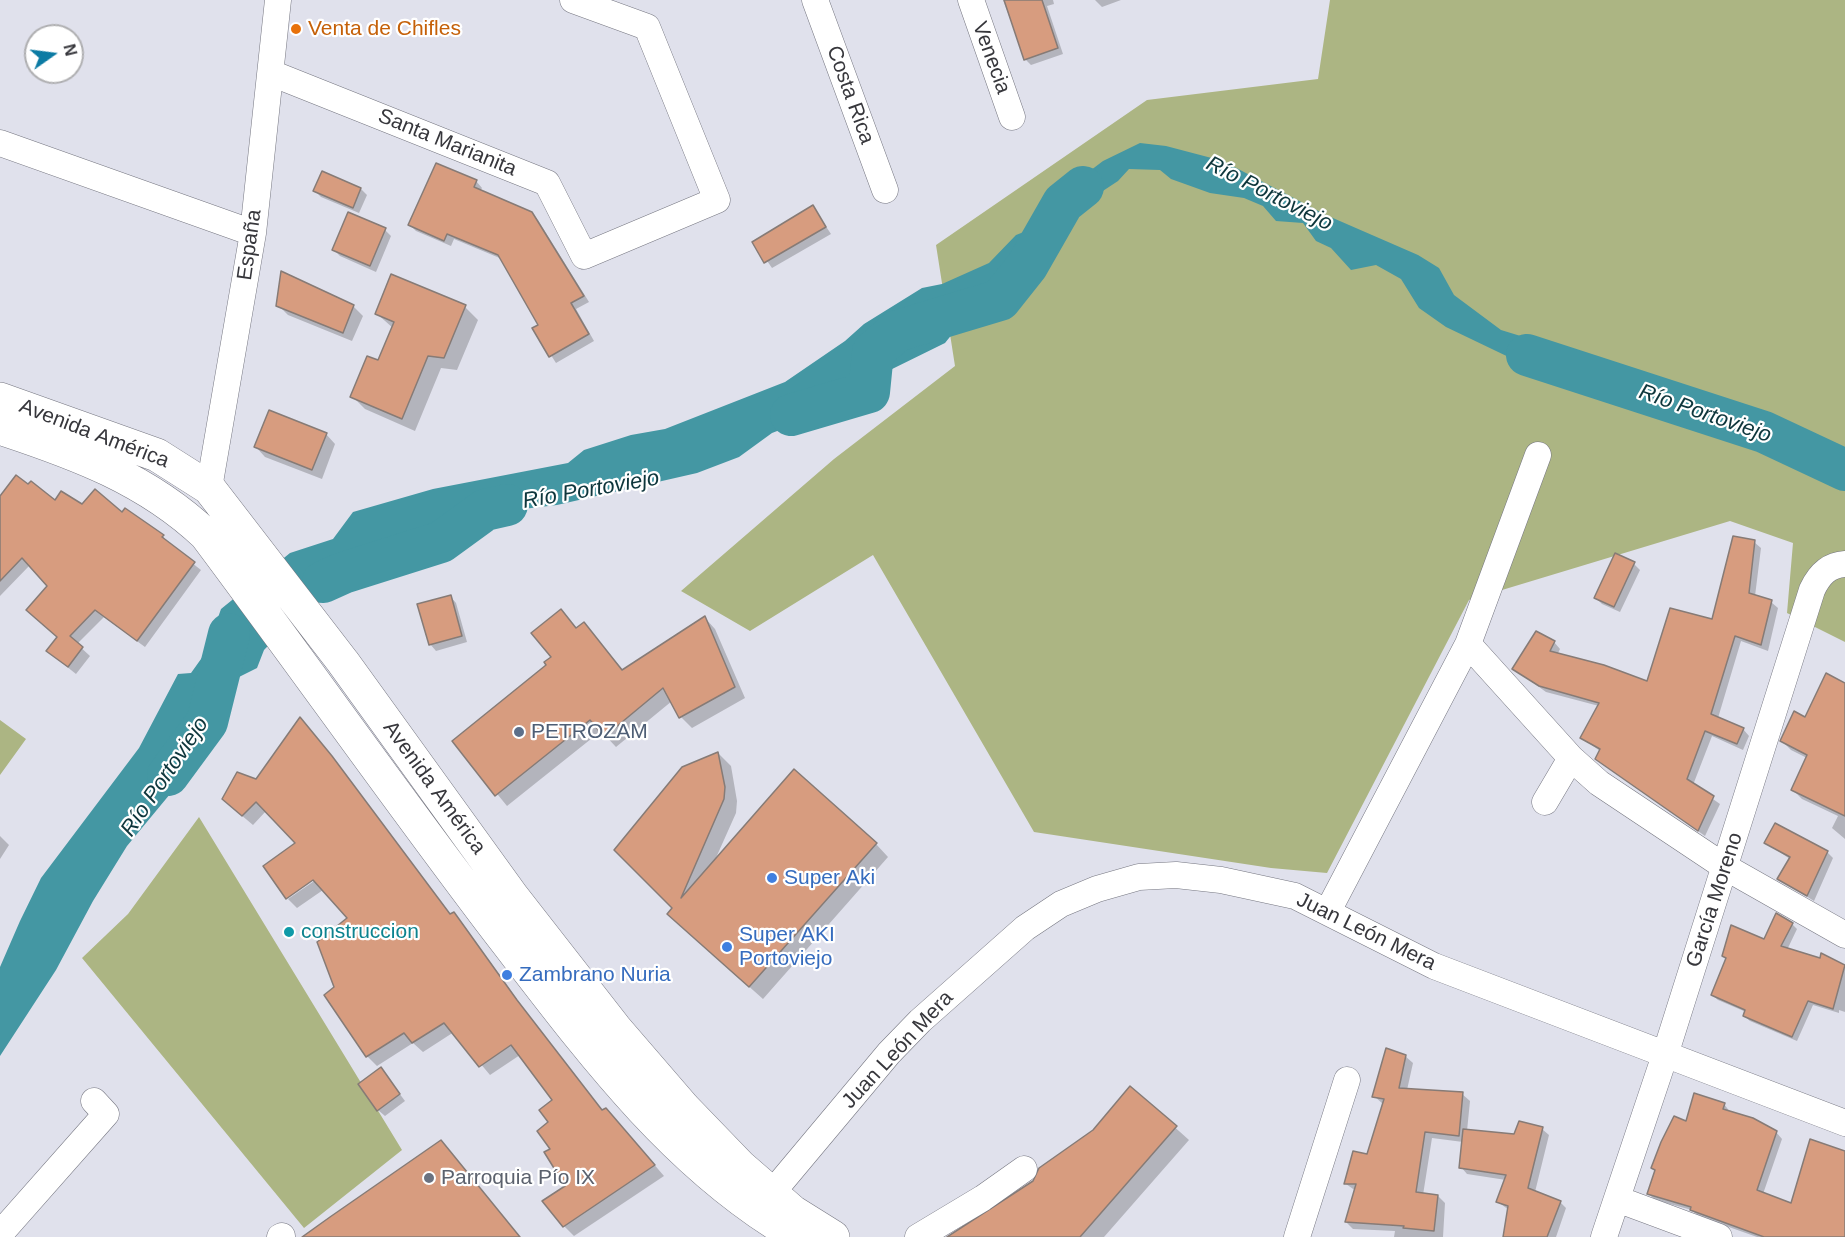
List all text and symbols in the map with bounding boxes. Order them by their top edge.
place label: Venta de Chifles [308,16,461,42]
street label: Venecia [966,19,1016,97]
marker: Venta de Chifles [289,22,303,36]
north arrow [24,24,84,84]
text: N [60,42,80,58]
street label: Costa Rica [821,42,879,148]
street label: Santa Marianita [374,104,520,182]
water label: Río Portoviejo [1201,151,1337,237]
street label: España [233,208,267,282]
water label: Río Portoviejo [1635,379,1775,449]
street label: Avenida América [16,394,172,474]
water label: Río Portoviejo [521,465,661,515]
water label: Río Portoviejo [115,712,215,842]
street label: Avenida América [377,717,491,859]
place label: PETROZAM [531,719,648,745]
marker: PETROZAM [512,725,526,739]
street label: García Moreno [1681,830,1749,970]
place label: Super Aki [784,865,875,891]
marker: Super Aki [765,871,779,885]
street label: Juan León Mera [1292,887,1440,977]
place label: construccion [301,919,419,945]
place label: Super AKI Portoviejo [739,922,835,972]
marker: construccion [282,925,296,939]
marker: Super AKI Portoviejo [720,940,734,954]
place label: Zambrano Nuria [519,962,671,988]
marker: Zambrano Nuria [500,968,514,982]
street label: Juan León Mera [837,986,959,1114]
place label: Parroquia Pío IX [441,1165,595,1191]
marker: Parroquia Pío IX [422,1171,436,1185]

